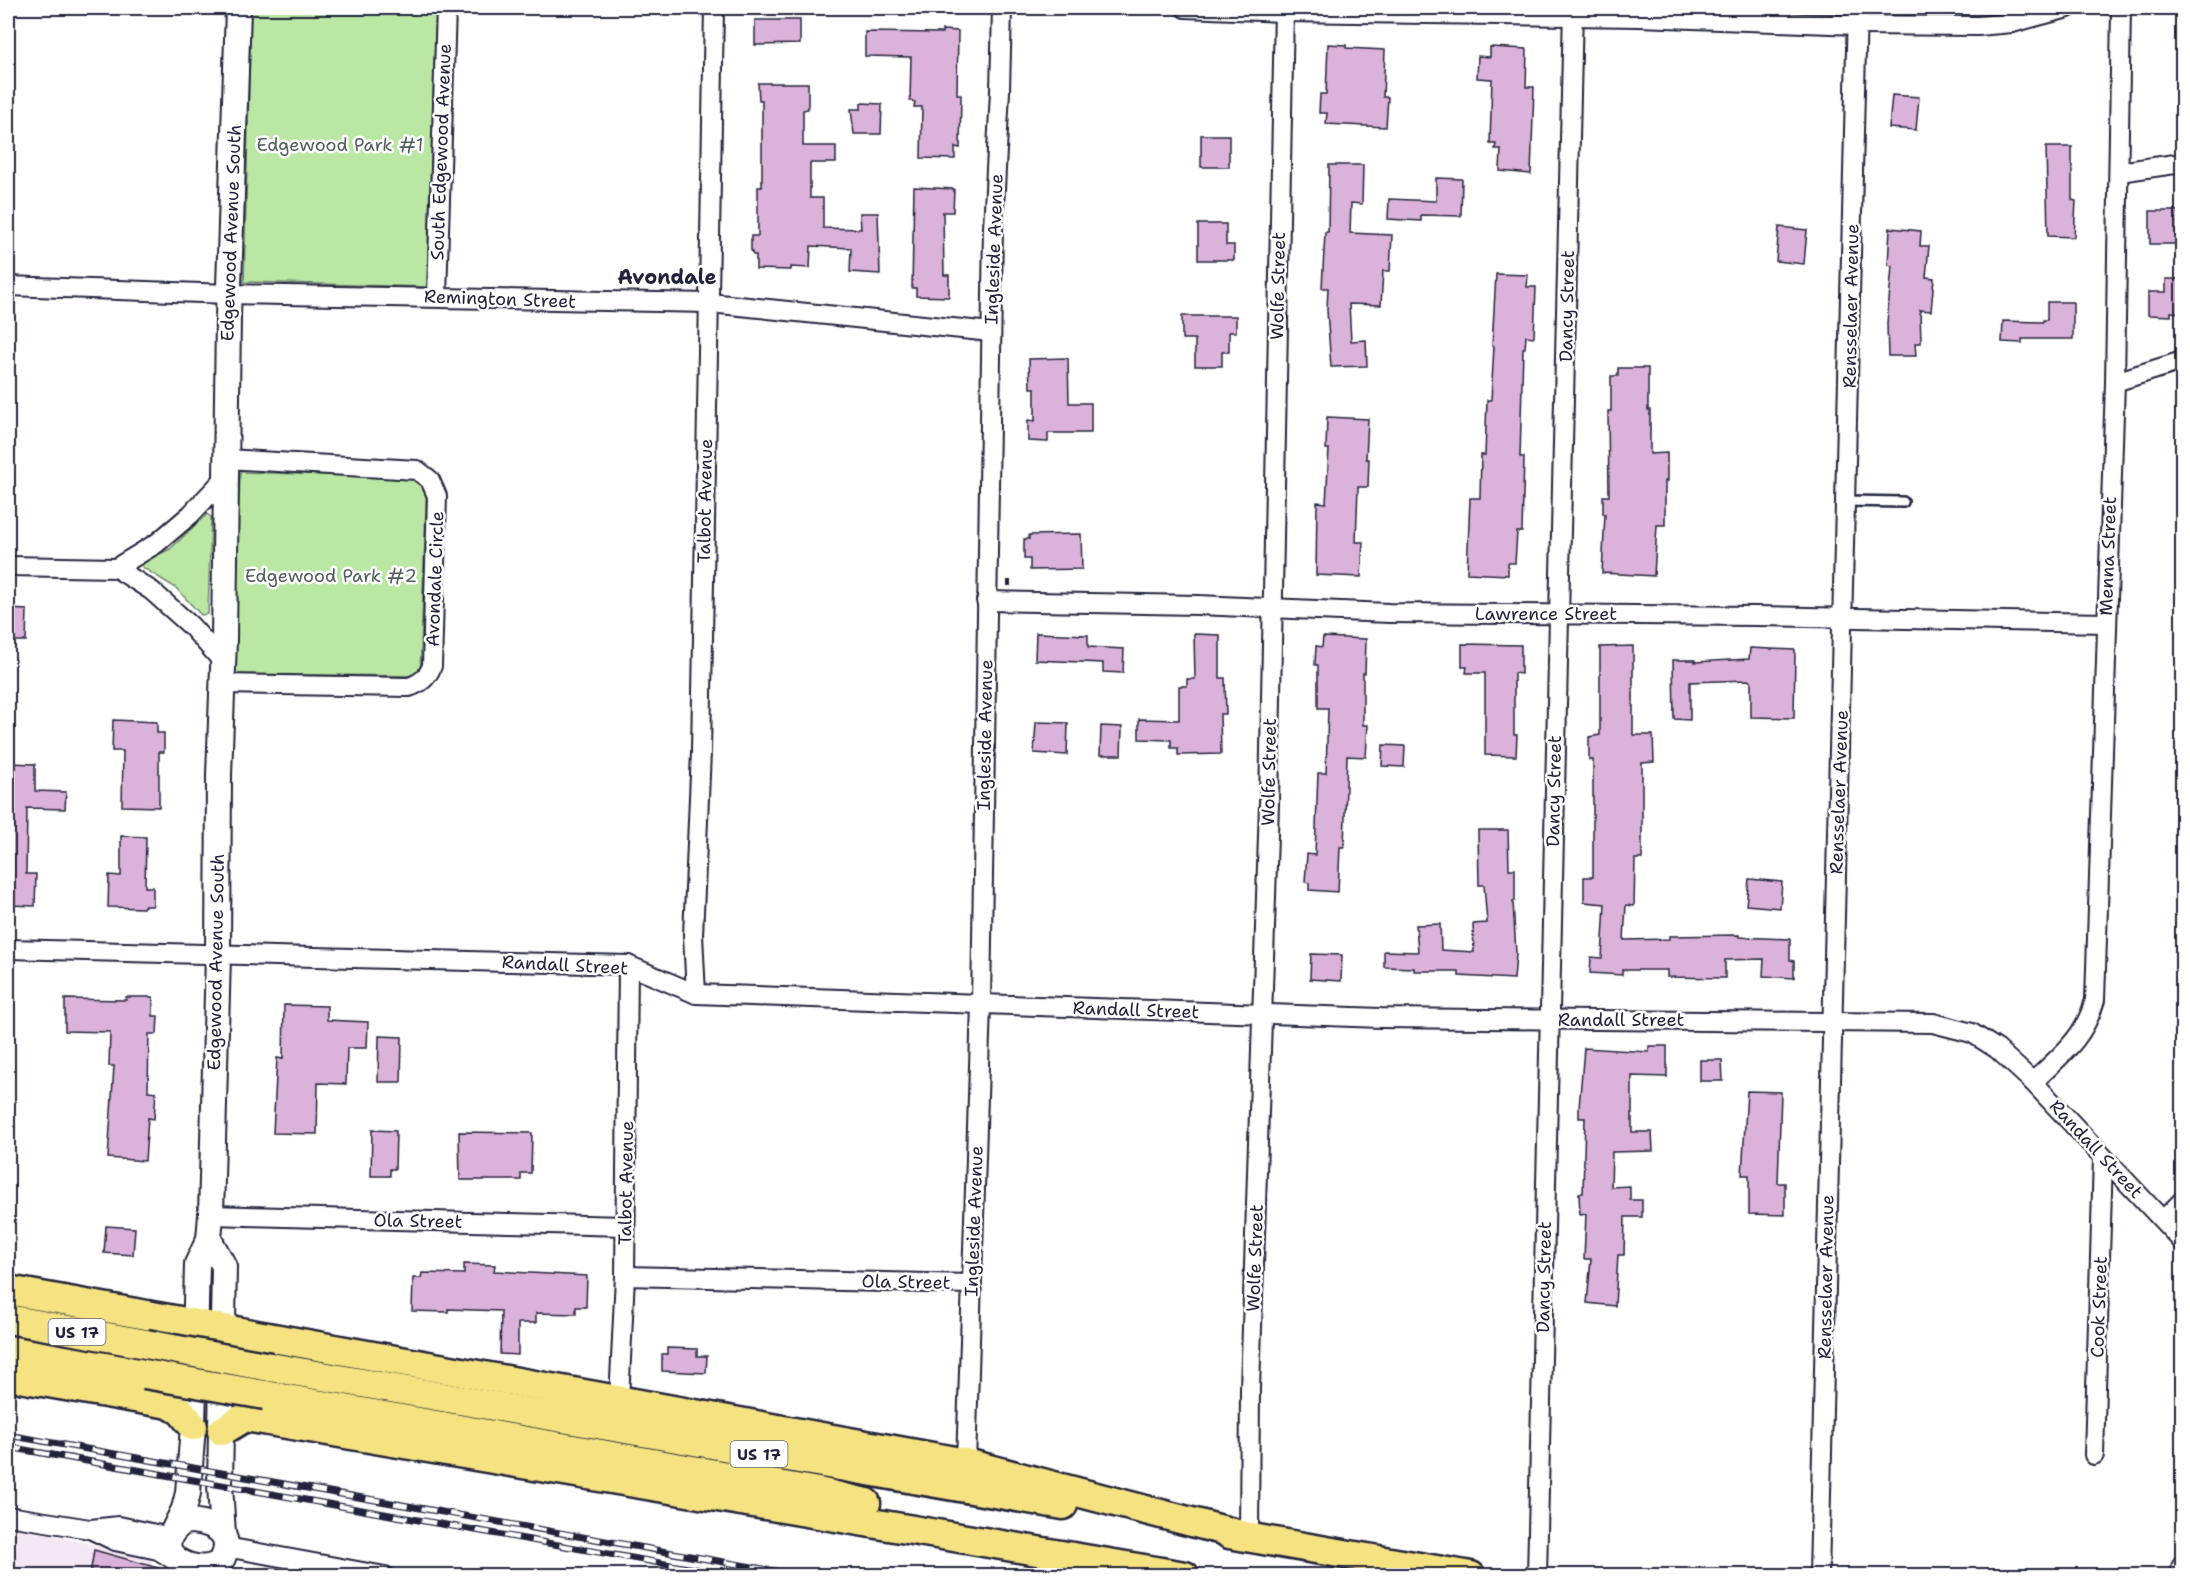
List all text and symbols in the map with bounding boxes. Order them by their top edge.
street label: South Edgewood Avenue [425,43,457,261]
street label: Edgewood Avenue South [215,124,247,342]
park label: Edgewood Park #1 [257,133,423,157]
street label: Ingleside Avenue [979,173,1009,325]
street label: Rensselaer Avenue [1838,224,1864,388]
street label: Wolfe Street [1265,232,1291,340]
street label: Dancy Street [1554,250,1580,362]
district label: Avondale [617,264,717,290]
street label: Remington Street [424,284,577,314]
street label: Talbot Avenue [692,439,718,563]
street label: Menna Street [2094,496,2122,616]
street label: Avondale Circle [421,511,449,647]
park label: Edgewood Park #2 [245,564,417,588]
street label: Lawrence Street [1475,602,1617,626]
street label: Ingleside Avenue [972,659,998,811]
street label: Rensselaer Avenue [1824,709,1854,875]
street label: Wolfe Street [1256,718,1282,826]
street label: Dancy Street [1541,735,1567,847]
street label: Edgewood Avenue South [202,853,230,1071]
street label: Randall Street [501,950,629,980]
street label: Randall Street [1072,996,1200,1024]
street label: Randall Street [1558,1008,1684,1032]
street label: Randall Street [2044,1095,2148,1204]
street label: Talbot Avenue [613,1121,639,1245]
street label: Ingleside Avenue [959,1145,989,1297]
street label: Rensselaer Avenue [1813,1195,1839,1359]
street label: Wolfe Street [1241,1204,1269,1312]
street label: Ola Street [373,1208,463,1234]
street label: Dancy Street [1531,1221,1557,1333]
street label: Cook Street [2085,1256,2113,1358]
street label: Ola Street [861,1269,951,1295]
road number: US 17 [48,1319,106,1345]
road number: US 17 [730,1441,788,1467]

